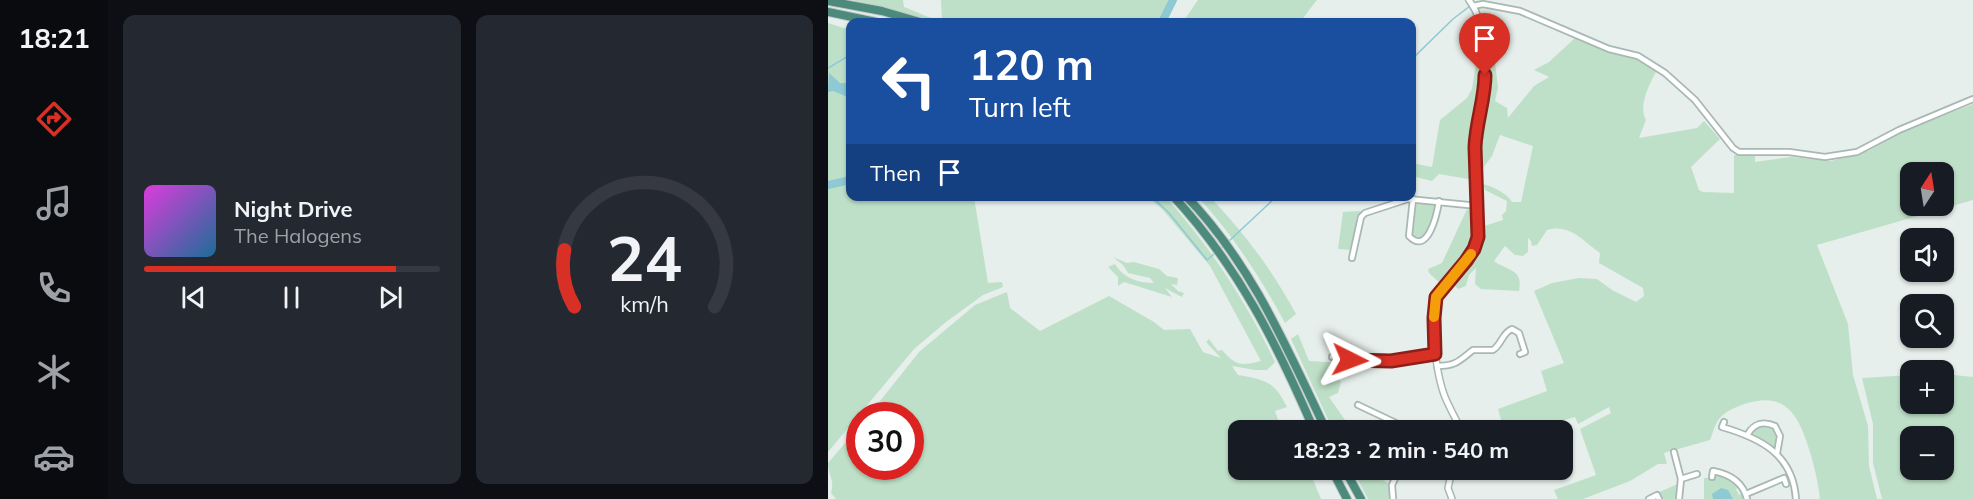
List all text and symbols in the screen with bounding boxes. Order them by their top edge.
pin [1459,13,1510,75]
text: 18:21 [18,21,90,55]
icon: arrive [1468,22,1501,55]
text: 120 m [969,38,1094,91]
icon: left [870,42,948,120]
text: Turn left [969,90,1071,124]
icon: directions [33,98,75,140]
icon: arrive [933,156,966,189]
text: Then [870,159,921,187]
north arrow [1900,162,1954,216]
map controls [1900,162,1954,480]
icon: music [33,182,75,224]
text: Night Drive [234,195,353,223]
text: 24 [607,218,682,297]
text: The Halogens [234,223,362,248]
button: sound [1900,228,1954,282]
icon: phone [33,267,75,309]
icon: previous [177,281,210,314]
icon: pause [275,281,308,314]
icon: next [374,281,407,314]
text: km/h [620,290,668,317]
button: search [1900,294,1954,348]
position arrow [1318,328,1382,392]
icon: climate [33,351,75,393]
button: + [1900,360,1954,414]
speed limit sign: 30 [846,402,924,480]
button: − [1900,426,1954,480]
icon: car [33,436,75,478]
text: 18:23 · 2 min · 540 m [1292,436,1509,464]

